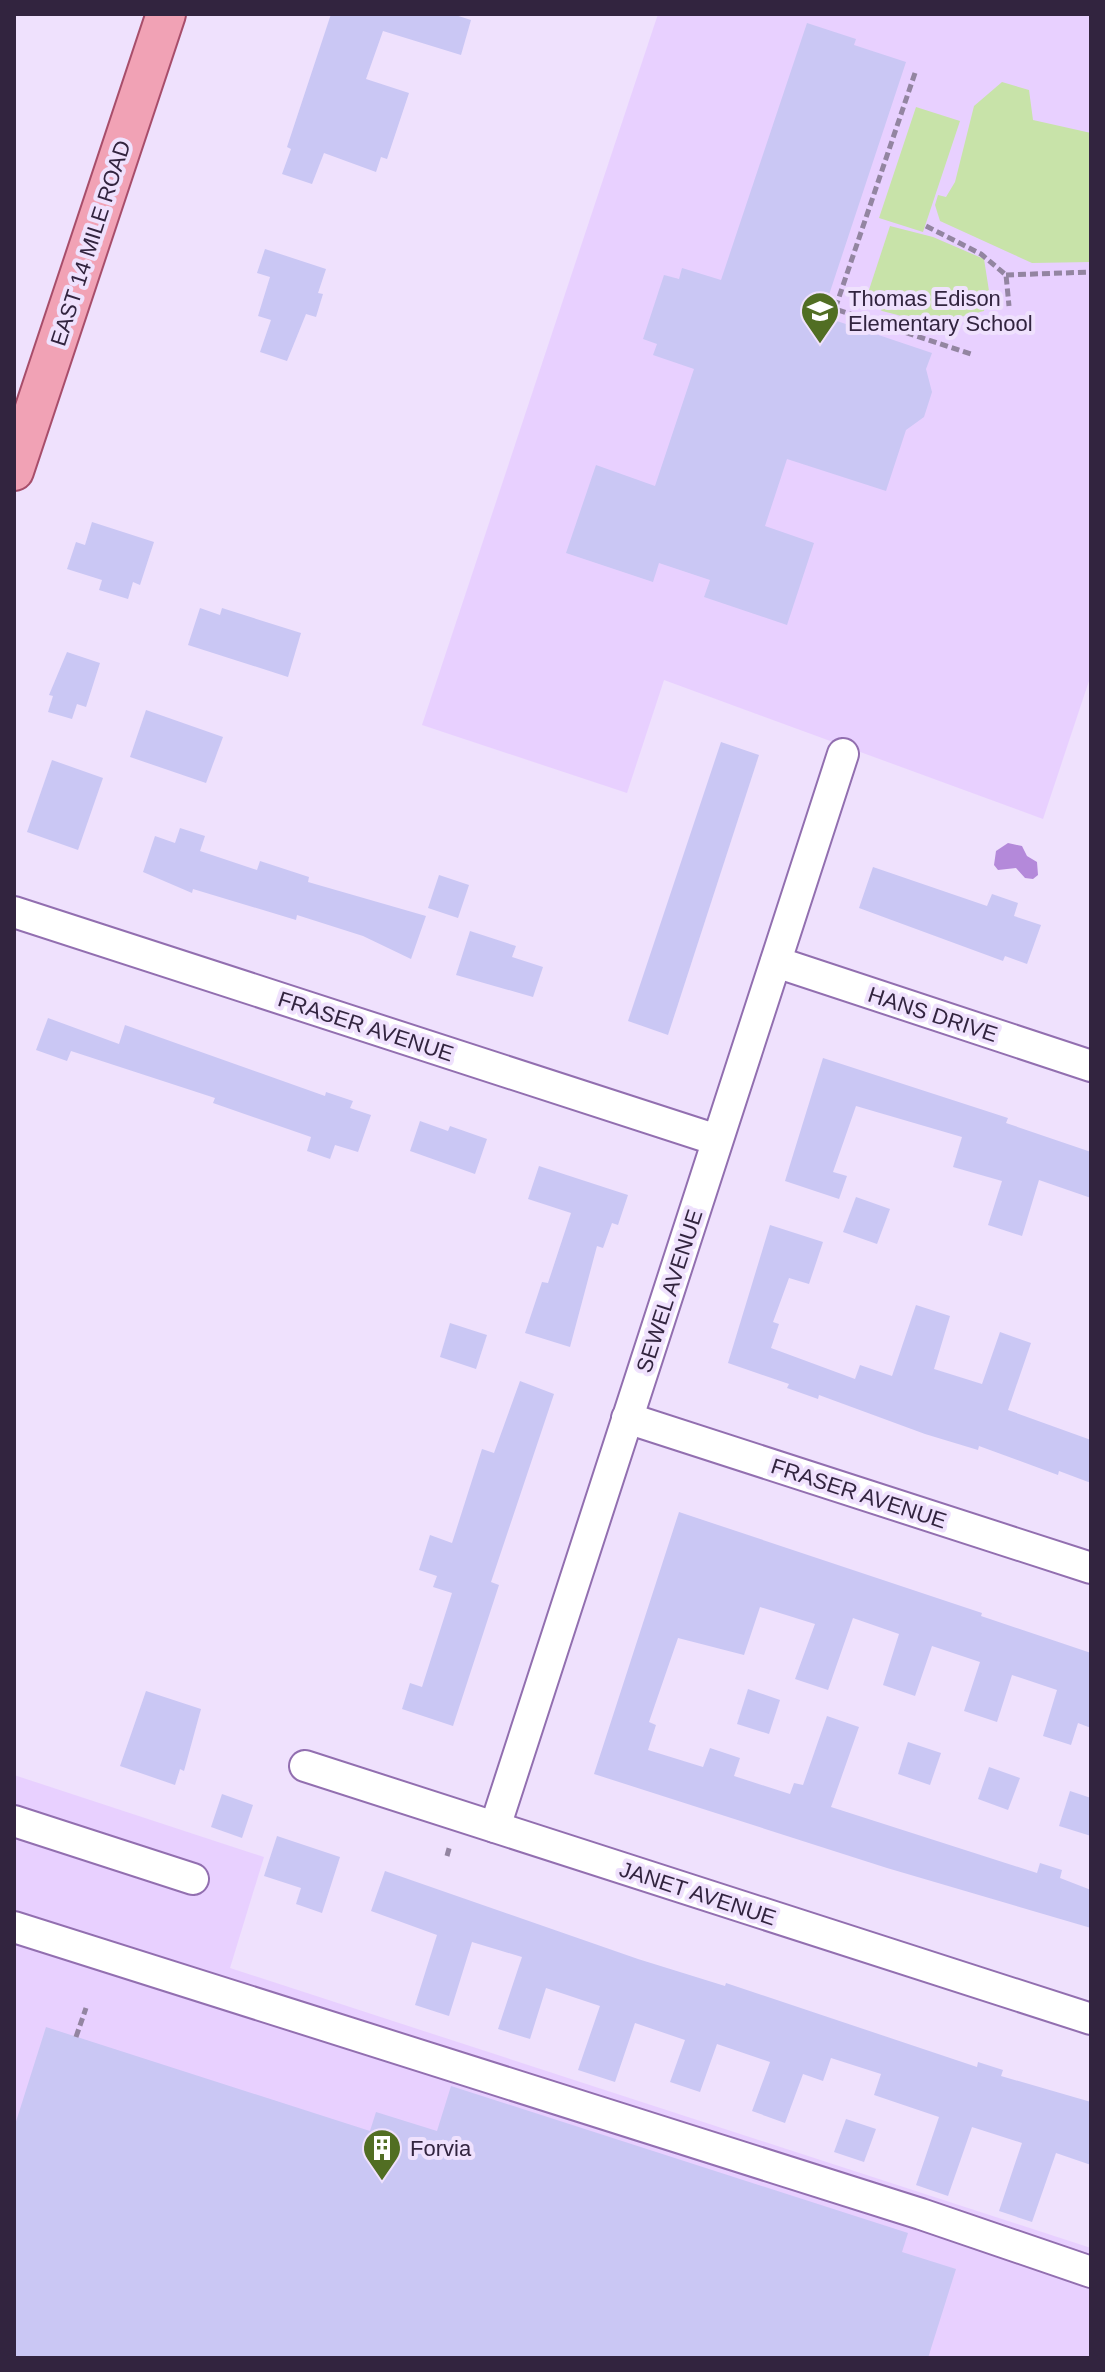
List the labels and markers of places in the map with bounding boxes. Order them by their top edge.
place label: Thomas Edison Elementary School [848,286,1033,336]
school or university icon: Thomas Edison Elementary School [799,290,841,345]
building icon: Forvia [361,2127,403,2182]
place label: Forvia [410,2136,472,2161]

